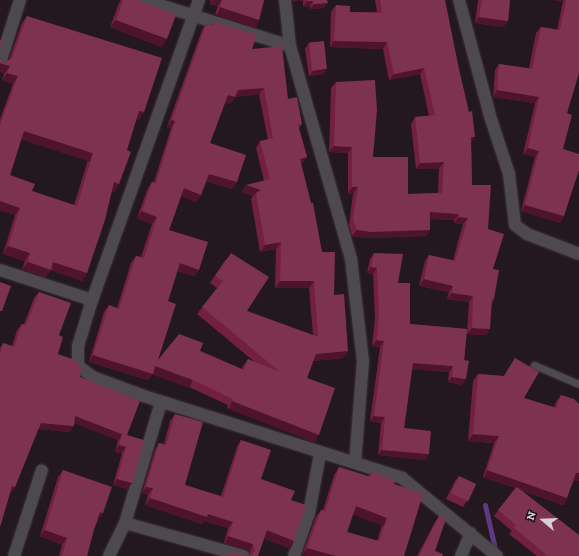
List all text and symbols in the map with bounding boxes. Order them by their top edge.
north arrow [523,500,563,540]
text: N [524,510,539,522]

